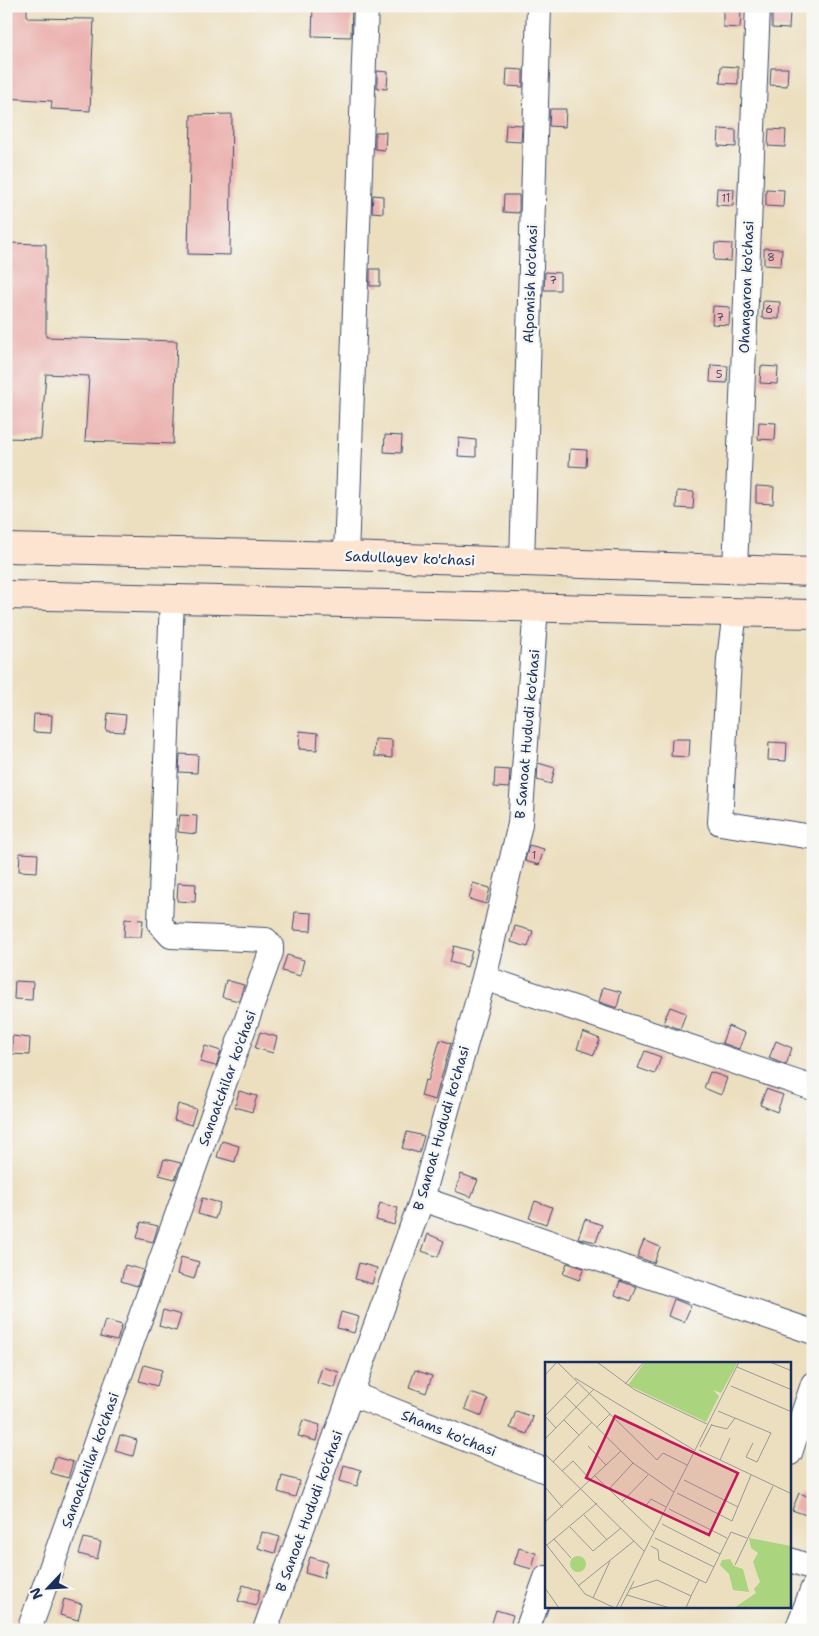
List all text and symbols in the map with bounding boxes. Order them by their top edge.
house number: 11 [722,191,730,206]
street label: Ohangaron ko'chasi [735,220,757,354]
street label: Alpomish ko'chasi [519,224,541,344]
house number: 8 [767,250,775,265]
house number: 7 [549,273,557,288]
house number: 6 [765,302,773,317]
house number: 7 [716,310,724,325]
house number: 5 [716,367,723,382]
street label: Sadullayev ko'chasi [345,547,475,569]
street label: B Sanoat Hududi ko'chasi [511,648,543,820]
house number: 1 [532,848,536,863]
street label: Sanoatchilar ko'chasi [194,1008,260,1148]
street label: B Sanoat Hududi ko'chasi [409,1044,473,1212]
inset map [545,1362,792,1608]
street label: Sanoatchilar ko'chasi [57,1390,123,1530]
street label: Shams ko'chasi [399,1406,499,1460]
street label: B Sanoat Hududi ko'chasi [271,1428,347,1594]
north arrow [22,1564,72,1614]
text: N [26,1585,47,1602]

